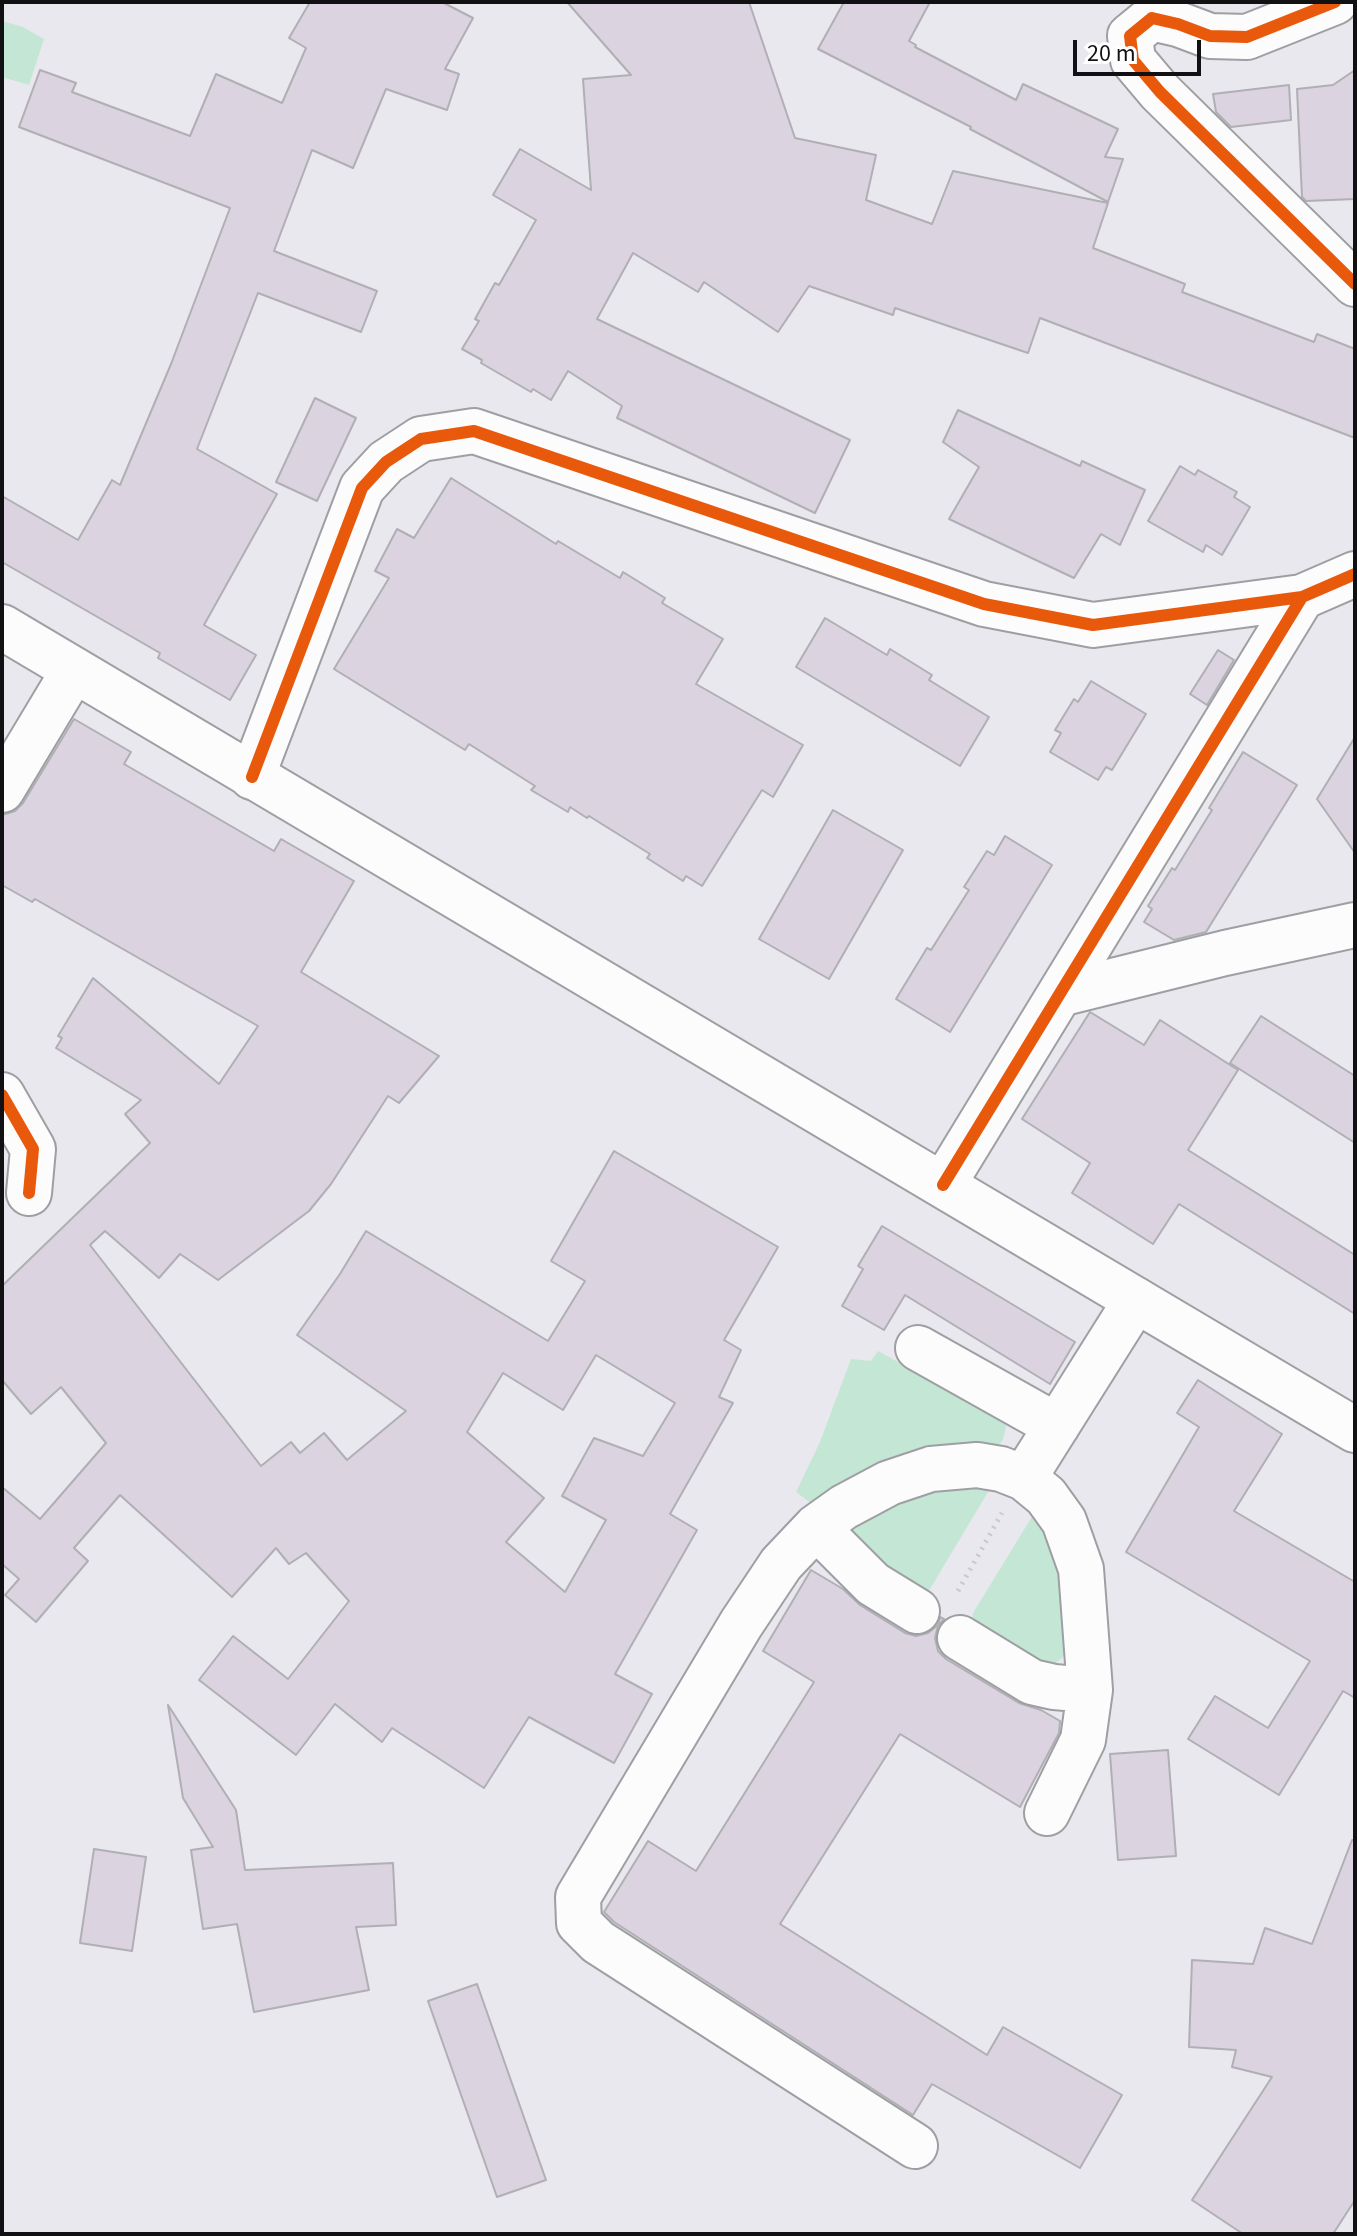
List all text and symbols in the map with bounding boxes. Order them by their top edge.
scale bar [1077,24,1205,74]
text: 20 m [1087,36,1136,71]

